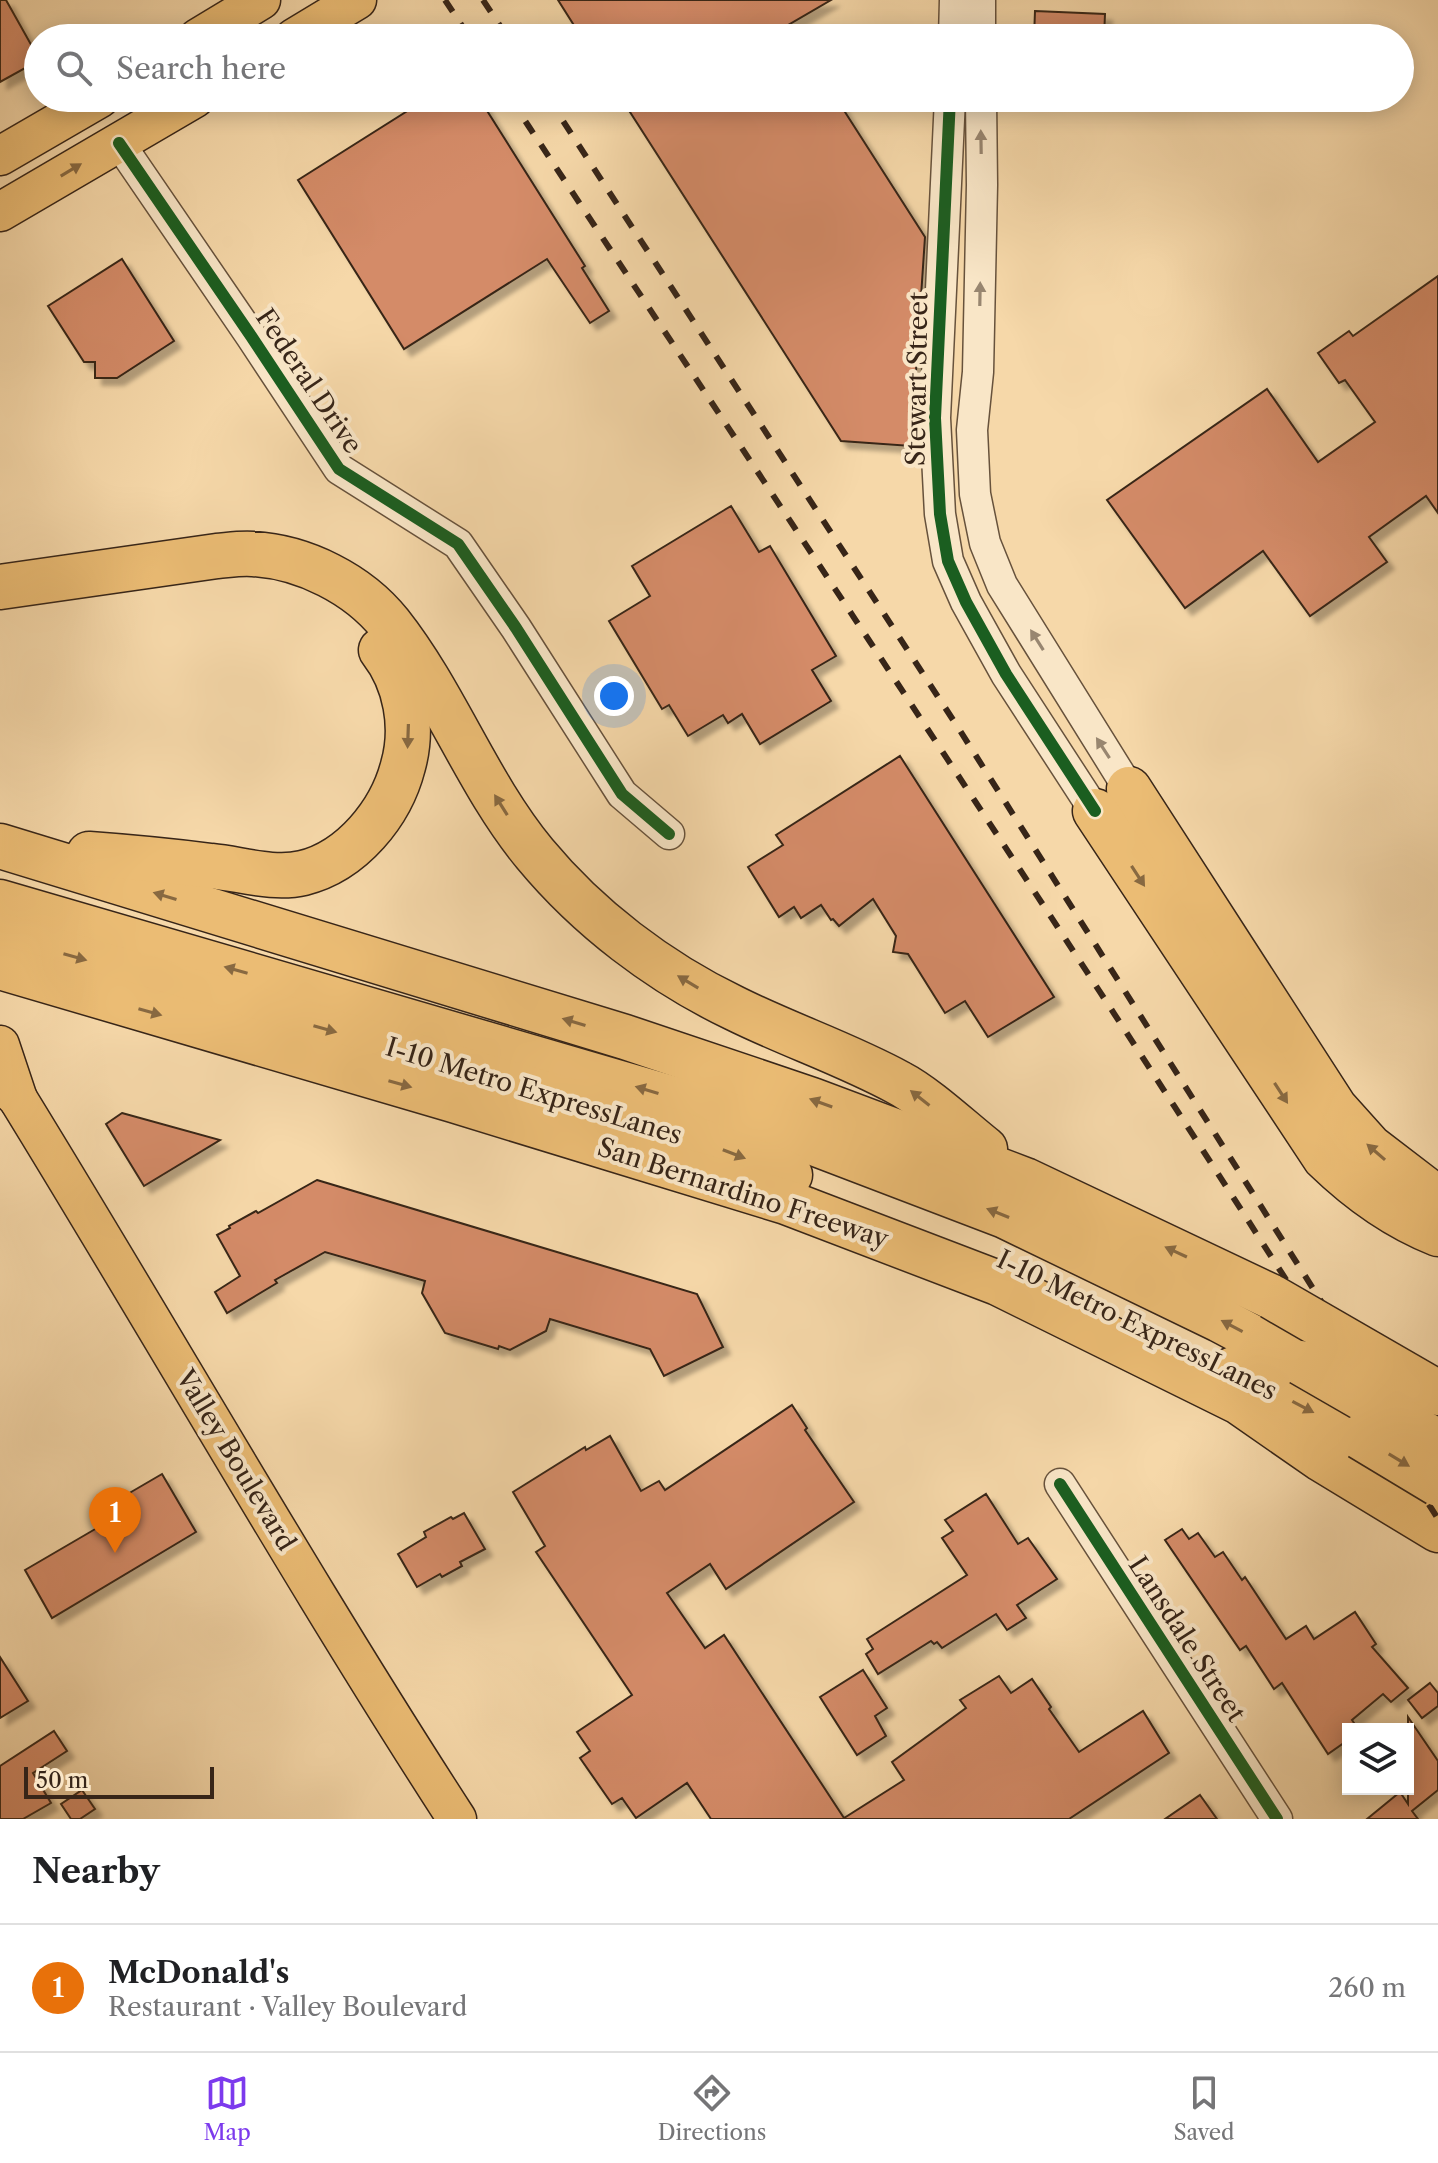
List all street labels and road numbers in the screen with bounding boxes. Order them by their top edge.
street label: Stewart Street [899,291,935,466]
street label: Federal Drive [249,303,369,459]
street label: I-10 Metro ExpressLanes [382,1031,686,1151]
street label: San Bernardino Freeway [594,1131,893,1255]
street label: I-10 Metro ExpressLanes [992,1243,1282,1407]
street label: Valley Boulevard [169,1363,303,1556]
street label: Lansdale Street [1122,1550,1253,1728]

